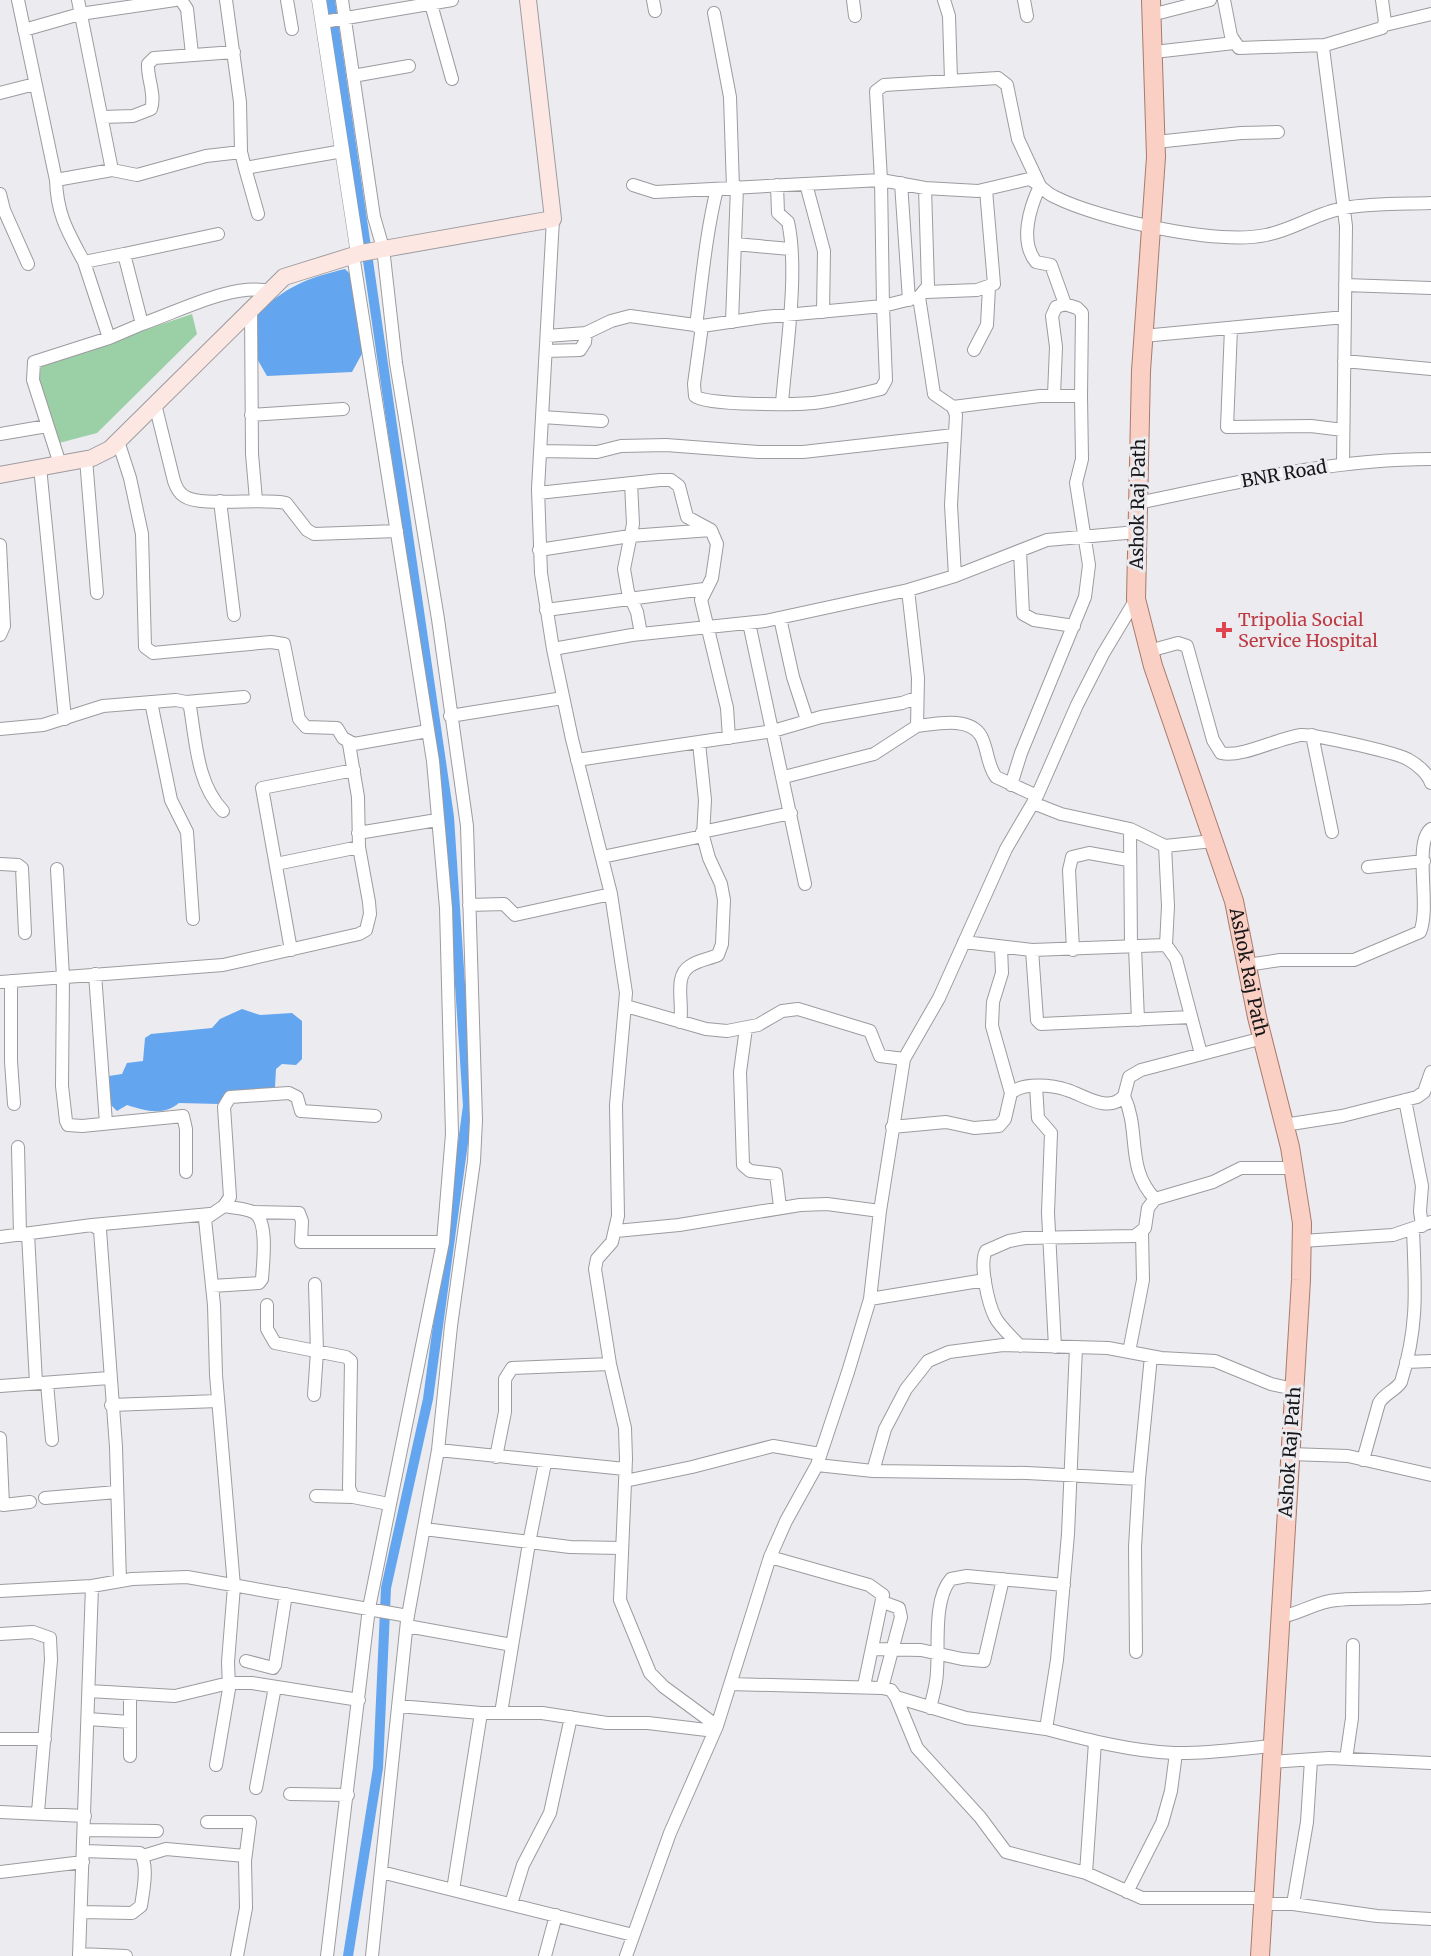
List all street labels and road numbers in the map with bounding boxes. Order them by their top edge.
street label: Ashok Raj Path [1125,438,1150,571]
street label: BNR Road [1239,455,1329,492]
street label: Ashok Raj Path [1224,905,1274,1039]
street label: Ashok Raj Path [1273,1386,1306,1519]

